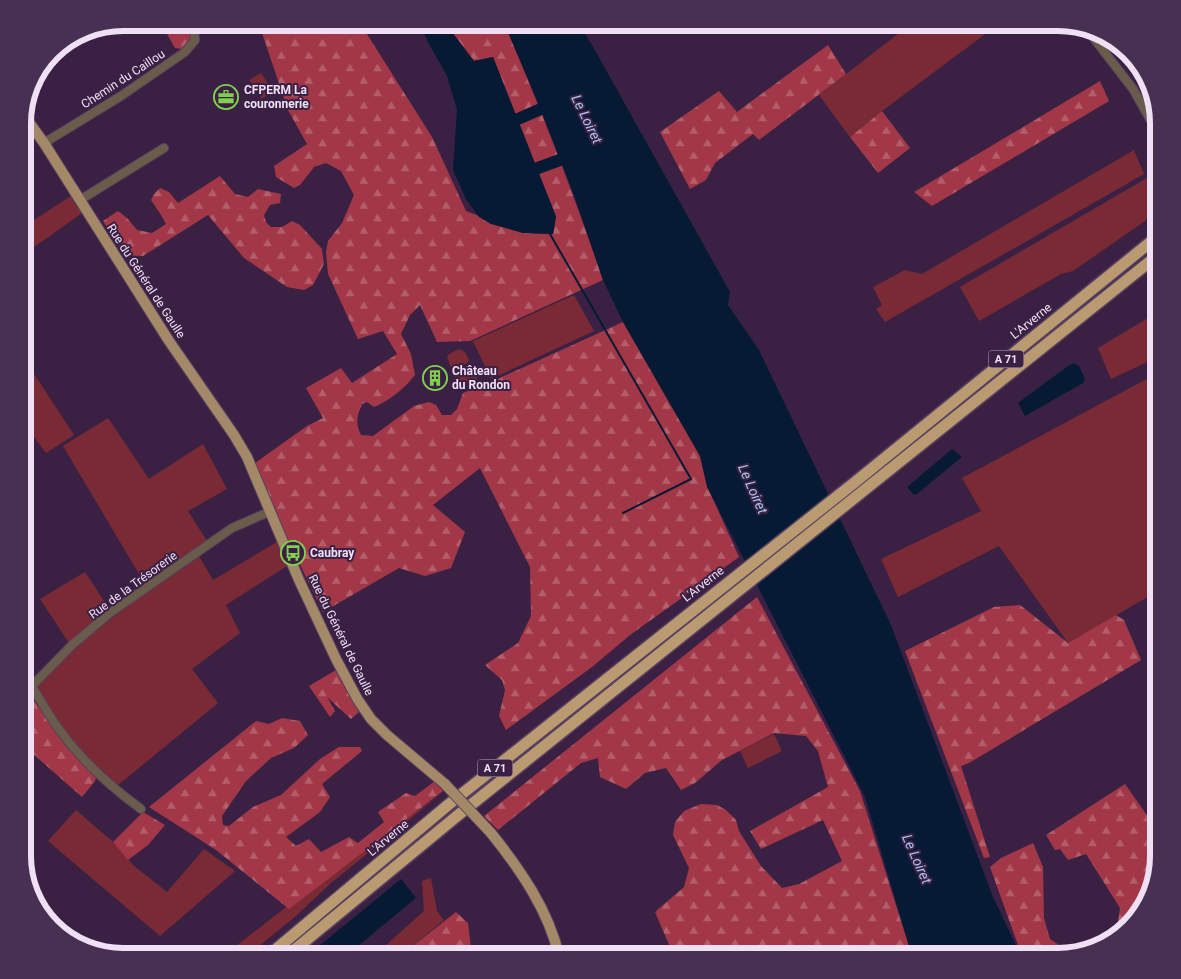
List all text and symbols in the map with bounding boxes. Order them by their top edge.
street label: Chemin du Caillou [79,47,167,111]
place label: CFPERM La couronnerie [244,83,309,111]
office icon: CFPERM La couronnerie [213,84,239,110]
water label: Le Loiret [568,92,606,147]
street label: Rue du Général de Gaulle [104,221,188,341]
street label: L'Arverne [1008,300,1054,342]
road number: A 71 [988,350,1024,368]
place label: Château du Rondon [452,364,510,392]
building icon: Château du Rondon [422,365,448,391]
water label: Le Loiret [735,462,771,517]
bus stop icon: Caubray [280,540,306,566]
place label: Caubray [310,546,355,560]
street label: Rue de la Trésorerie [86,548,180,622]
street label: L'Arverne [679,563,727,605]
street label: Rue du Général de Gaulle [306,572,376,698]
road number: A 71 [478,760,512,776]
street label: L'Arverne [365,817,411,859]
water label: Le Loiret [899,832,935,887]

